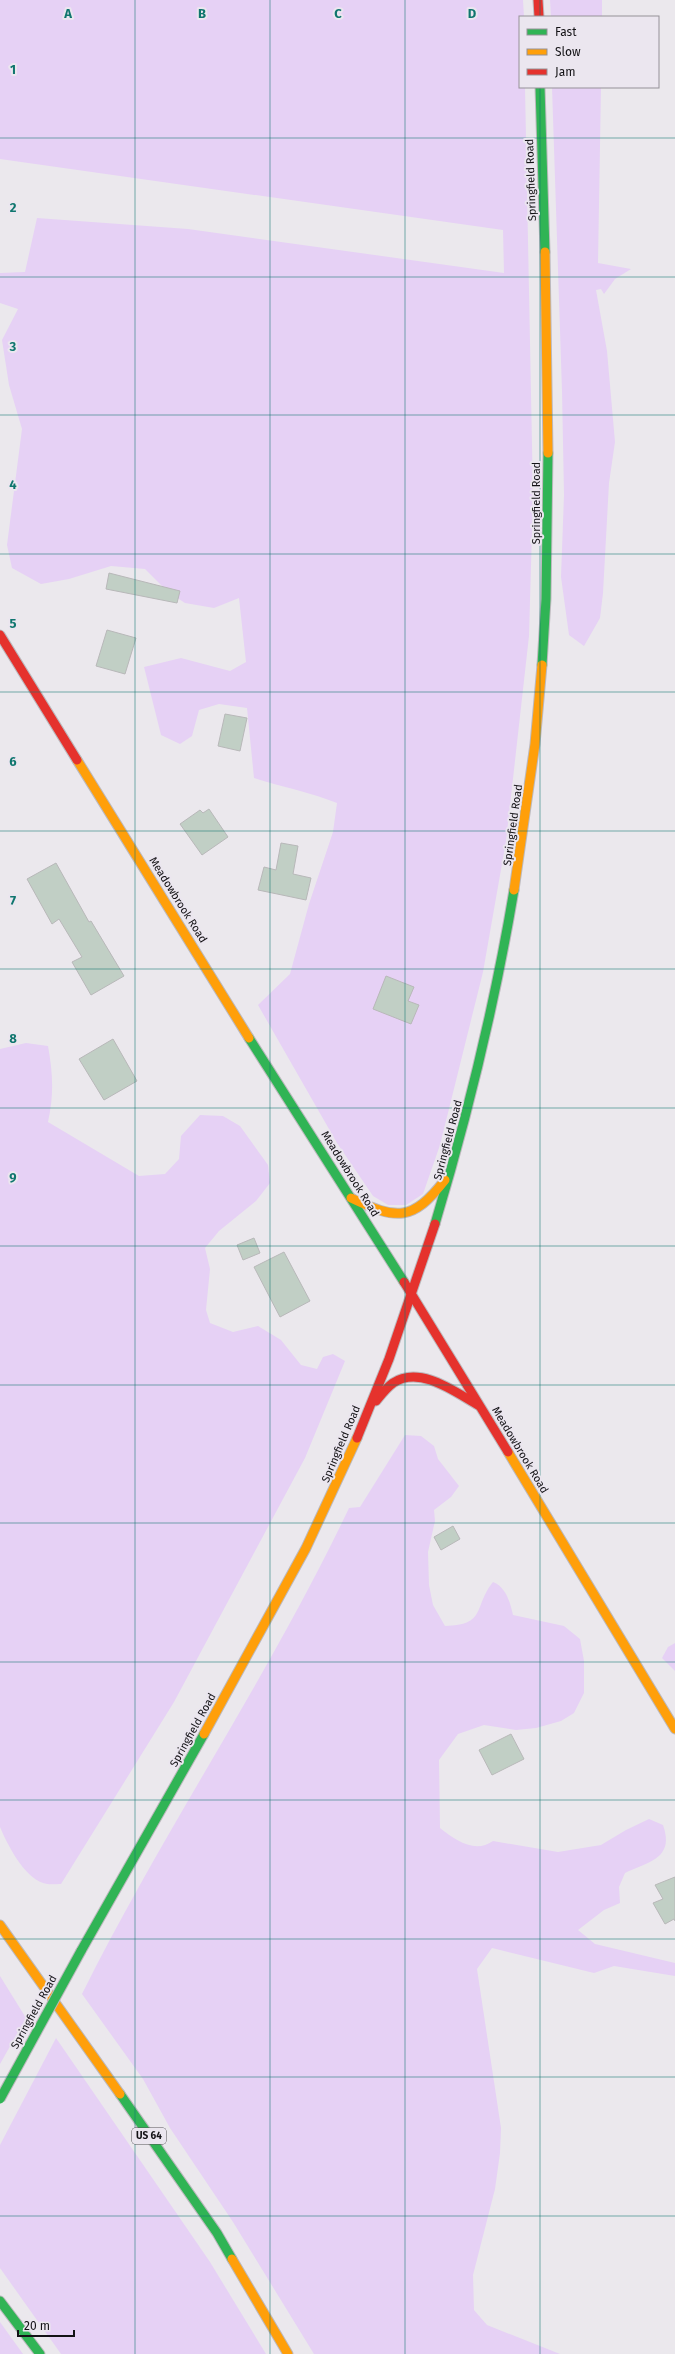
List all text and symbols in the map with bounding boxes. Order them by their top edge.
text: A [63,6,72,21]
text: B [198,6,206,21]
text: C [334,6,342,21]
text: D [468,6,477,21]
legend [519,16,659,88]
text: Fast [555,25,577,39]
text: Slow [555,45,581,59]
text: 1 [10,62,16,77]
text: Jam [555,65,575,79]
street label: Springfield Road [523,139,539,221]
text: 2 [10,200,17,215]
text: 3 [9,339,17,354]
street label: Springfield Road [530,462,543,544]
text: 4 [9,477,17,492]
text: 5 [10,616,17,631]
text: 6 [9,754,17,769]
street label: Springfield Road [501,783,525,867]
street label: Meadowbrook Road [146,855,210,945]
text: 7 [10,893,16,908]
text: 8 [9,1031,17,1046]
street label: Springfield Road [431,1099,465,1181]
street label: Meadowbrook Road [318,1129,382,1219]
text: 9 [9,1170,17,1185]
street label: Springfield Road [319,1404,363,1484]
street label: Meadowbrook Road [489,1404,551,1496]
street label: Springfield Road [167,1691,219,1769]
street label: Springfield Road [8,1973,60,2051]
road number: US 64 [132,2128,166,2144]
scale bar [18,2312,74,2338]
text: 20 m [24,2319,50,2333]

